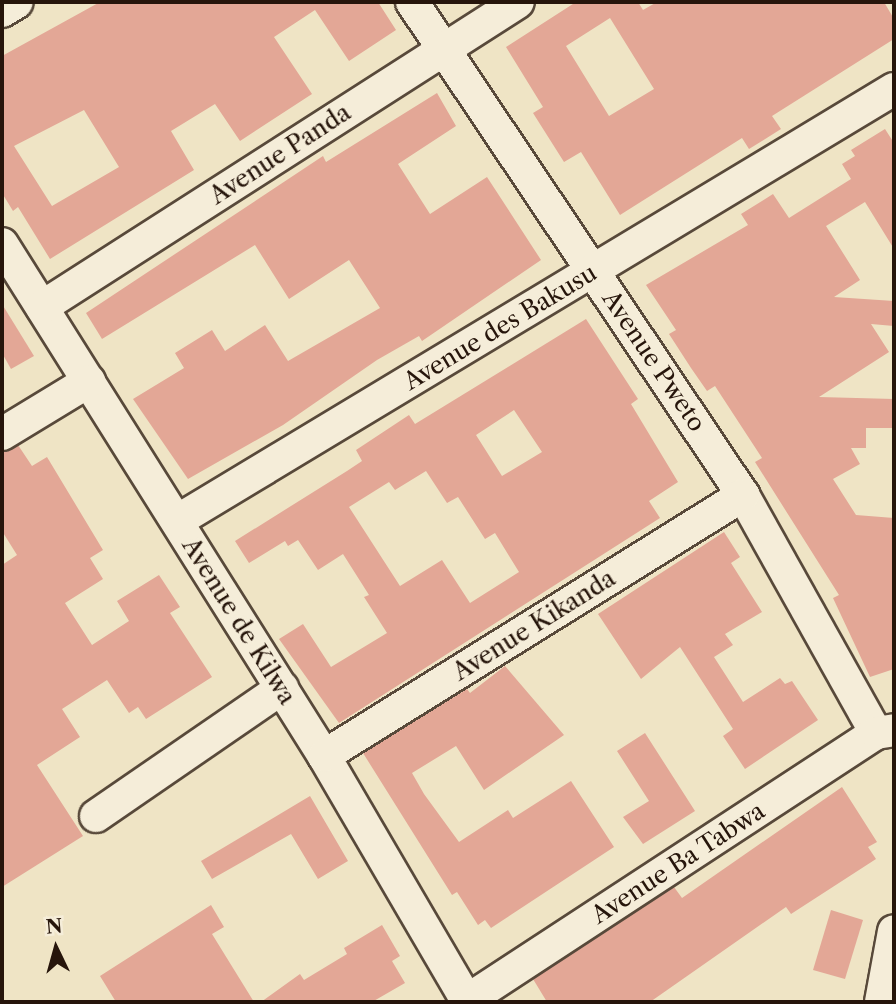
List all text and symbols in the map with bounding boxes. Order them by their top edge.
street label: Avenue Panda [204,98,356,210]
street label: Avenue des Bakusu [398,258,602,396]
street label: Avenue Pweto [596,285,712,437]
street label: Avenue de Kilwa [176,532,302,710]
street label: Avenue Kikanda [447,563,621,687]
street label: Avenue Ba Tabwa [586,796,770,930]
north arrow [21,913,91,983]
text: N [45,914,63,939]

